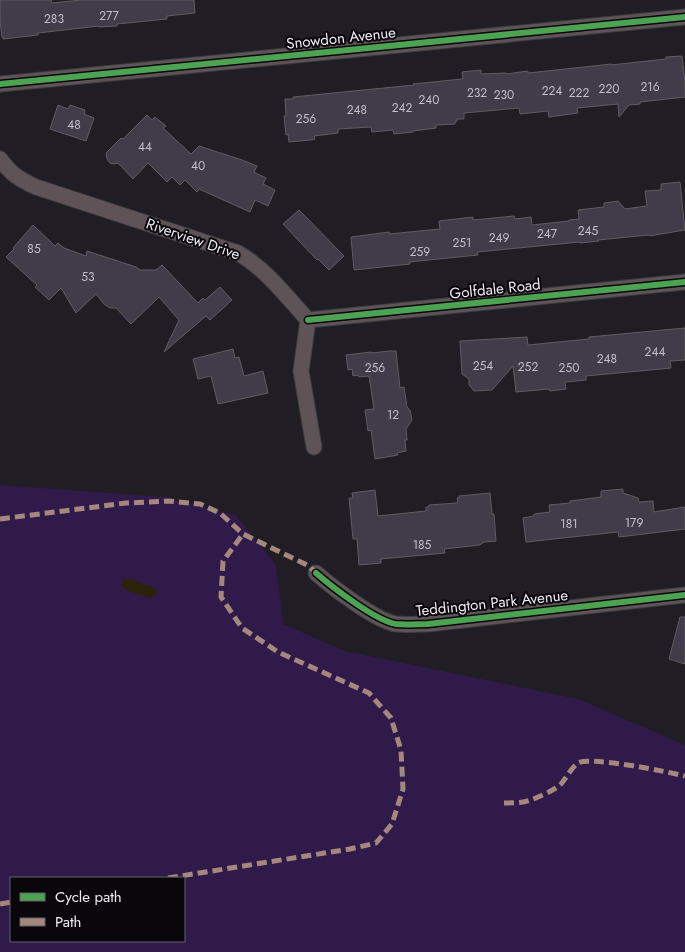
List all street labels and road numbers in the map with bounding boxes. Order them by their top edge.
street label: Snowdon Avenue [285,21,397,55]
street label: Riverview Drive [143,213,243,265]
street label: Golfdale Road [448,273,542,305]
street label: Teddington Park Avenue [415,584,569,622]

